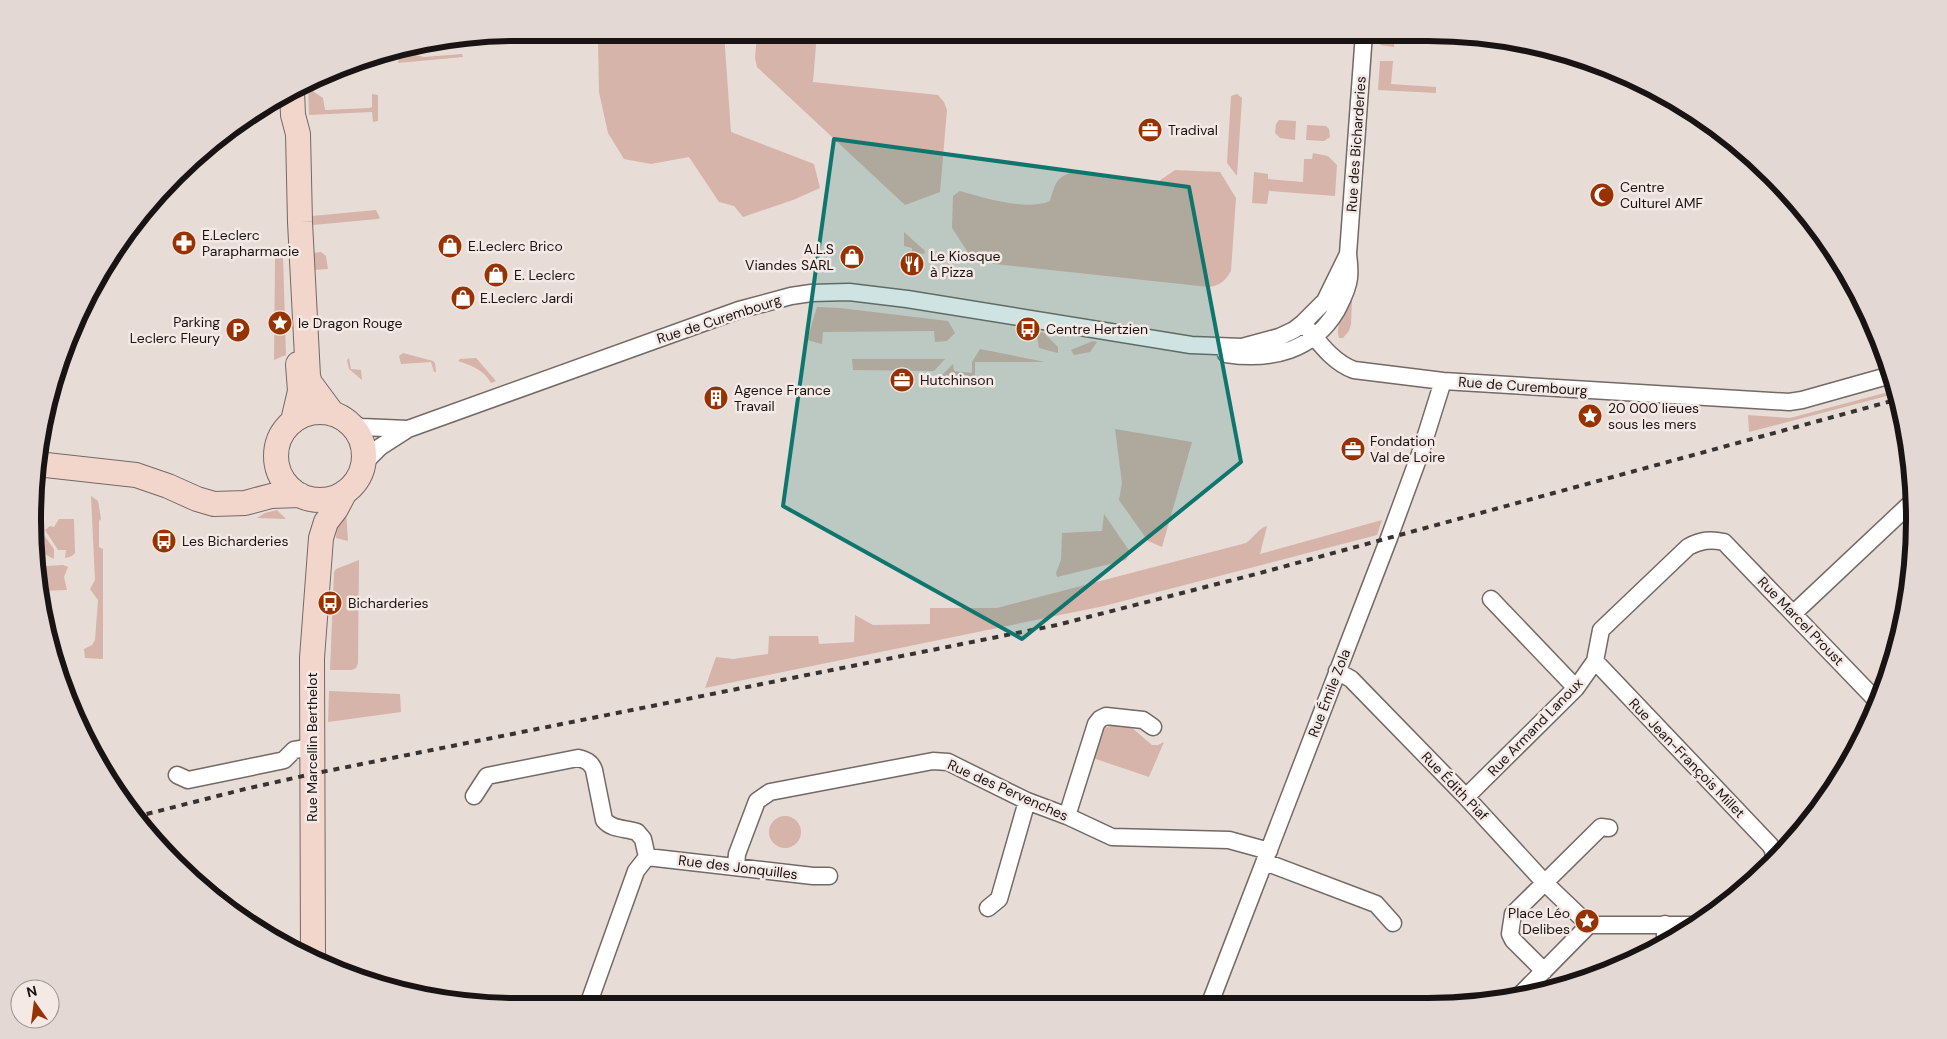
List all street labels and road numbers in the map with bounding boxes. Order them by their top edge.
street label: Rue des Bicharderies [1342,75,1370,213]
street label: Rue de Curembourg [655,290,784,348]
street label: Rue de Curembourg [1458,372,1589,400]
street label: Rue Marcel Proust [1754,573,1848,669]
street label: Rue Émile Zola [1304,646,1354,740]
street label: Rue Marcellin Berthelot [303,672,321,822]
street label: Rue Armand Lanoux [1484,674,1586,780]
street label: Rue Jean-François Millet [1625,694,1749,822]
street label: Rue Édith Piaf [1418,748,1493,824]
street label: Rue des Pervenches [945,755,1071,825]
street label: Rue des Jonquilles [677,851,799,883]

